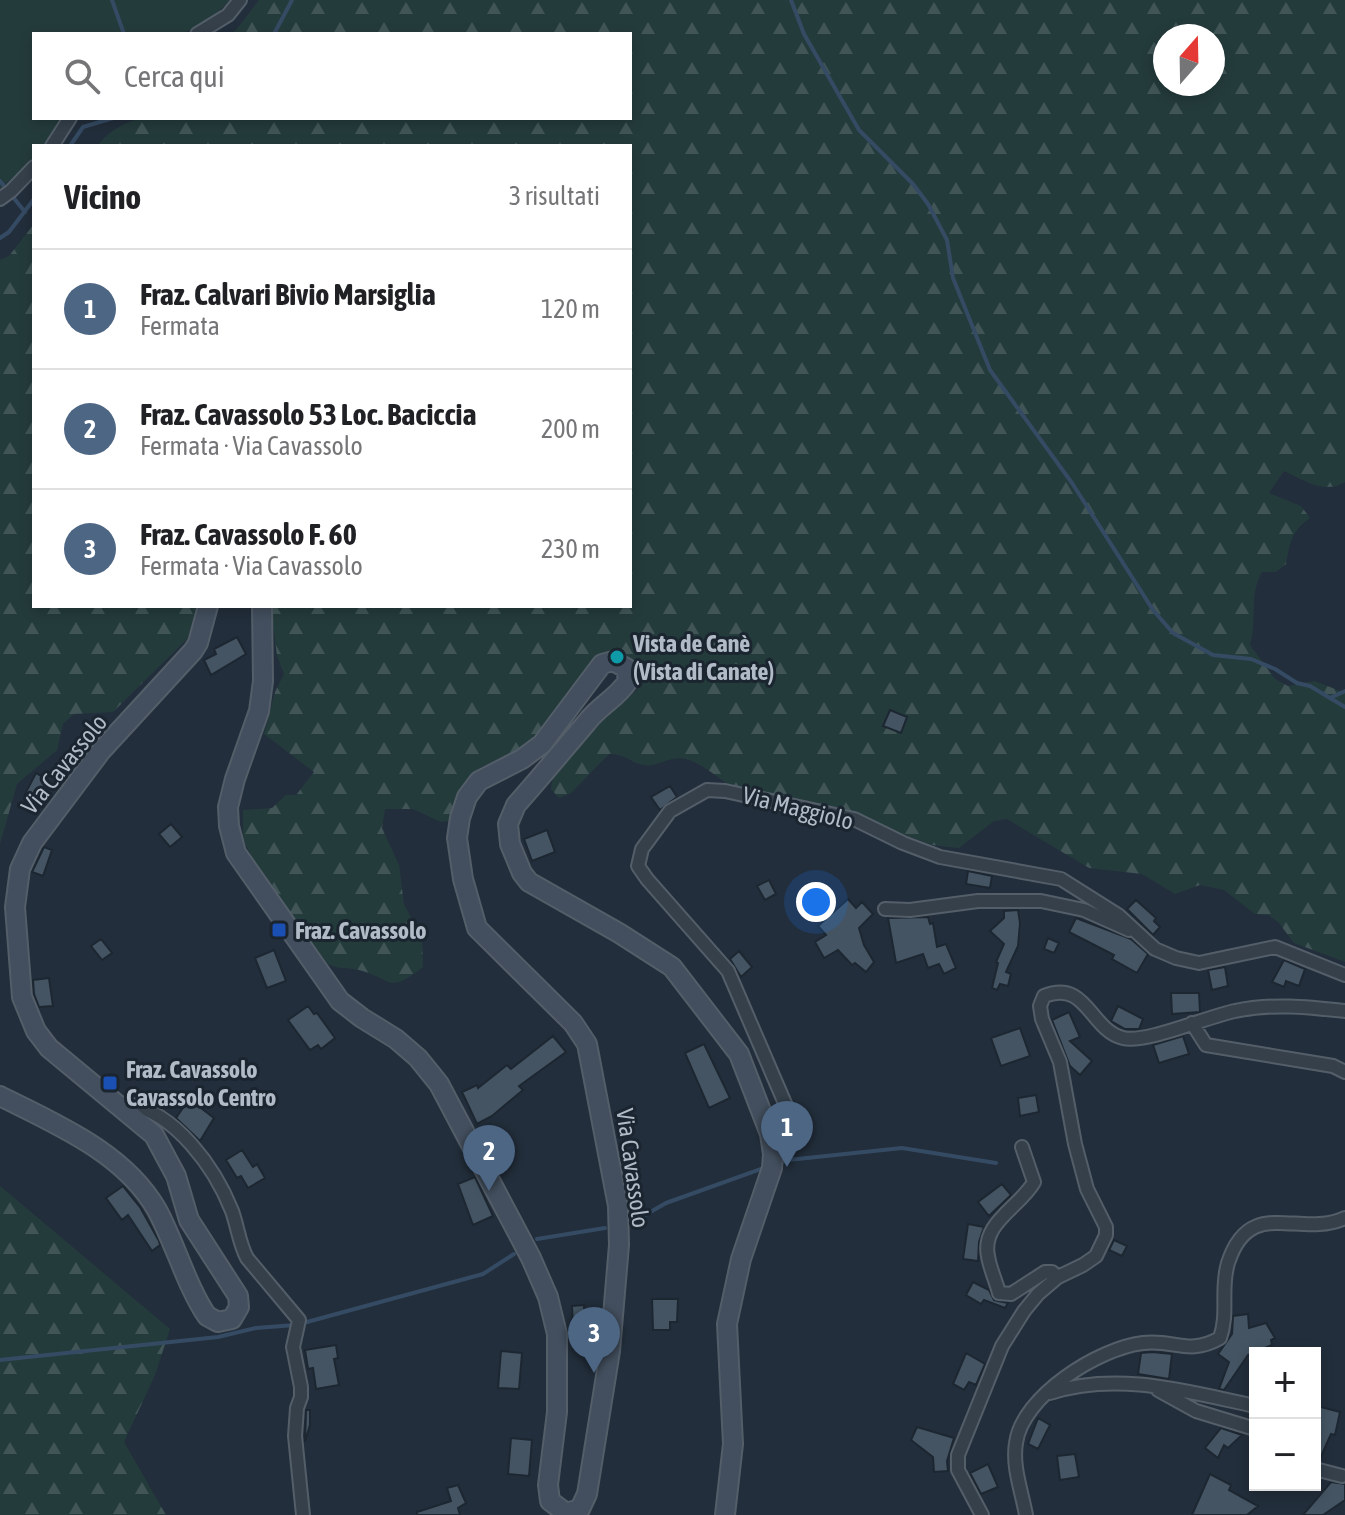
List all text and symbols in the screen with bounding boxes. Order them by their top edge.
north arrow [1153,24,1225,96]
search box [32,32,632,120]
icon: search [60,54,104,98]
text: Cerca qui [124,59,225,93]
text: Vicino [64,177,141,216]
text: 3 risultati [509,181,600,211]
text: Fraz. Calvari Bivio Marsiglia [140,277,436,311]
text: 1 [84,294,96,324]
text: 120 m [541,294,600,324]
text: Fermata [140,311,220,341]
text: Fraz. Cavassolo 53 Loc. Baciccia [140,397,476,431]
text: 2 [84,414,96,444]
text: 200 m [541,414,600,444]
text: Fermata · Via Cavassolo [140,431,363,461]
text: Fraz. Cavassolo F. 60 [140,517,357,551]
text: 3 [84,534,96,564]
text: 230 m [541,534,600,564]
text: Fermata · Via Cavassolo [140,551,363,581]
place label: Vista de Canè (Vista di Canate) [632,630,774,685]
marker: Vista de Canè (Vista di Canate) [608,648,626,666]
street label: Via Cavassolo [16,709,112,819]
street label: Via Maggiolo [740,781,856,835]
your location [796,882,836,922]
place label: Fraz. Cavassolo [295,917,427,944]
marker: Fraz. Cavassolo [270,921,288,939]
place label: Fraz. Cavassolo Cavassolo Centro [126,1056,276,1111]
marker: Fraz. Cavassolo Cavassolo Centro [101,1074,119,1092]
pin: 1 [761,1101,813,1167]
street label: Via Cavassolo [611,1107,655,1229]
pin: 2 [463,1125,515,1191]
pin: 3 [568,1307,620,1373]
map controls [1249,1347,1321,1491]
button: + [1249,1347,1321,1419]
button: − [1249,1419,1321,1491]

